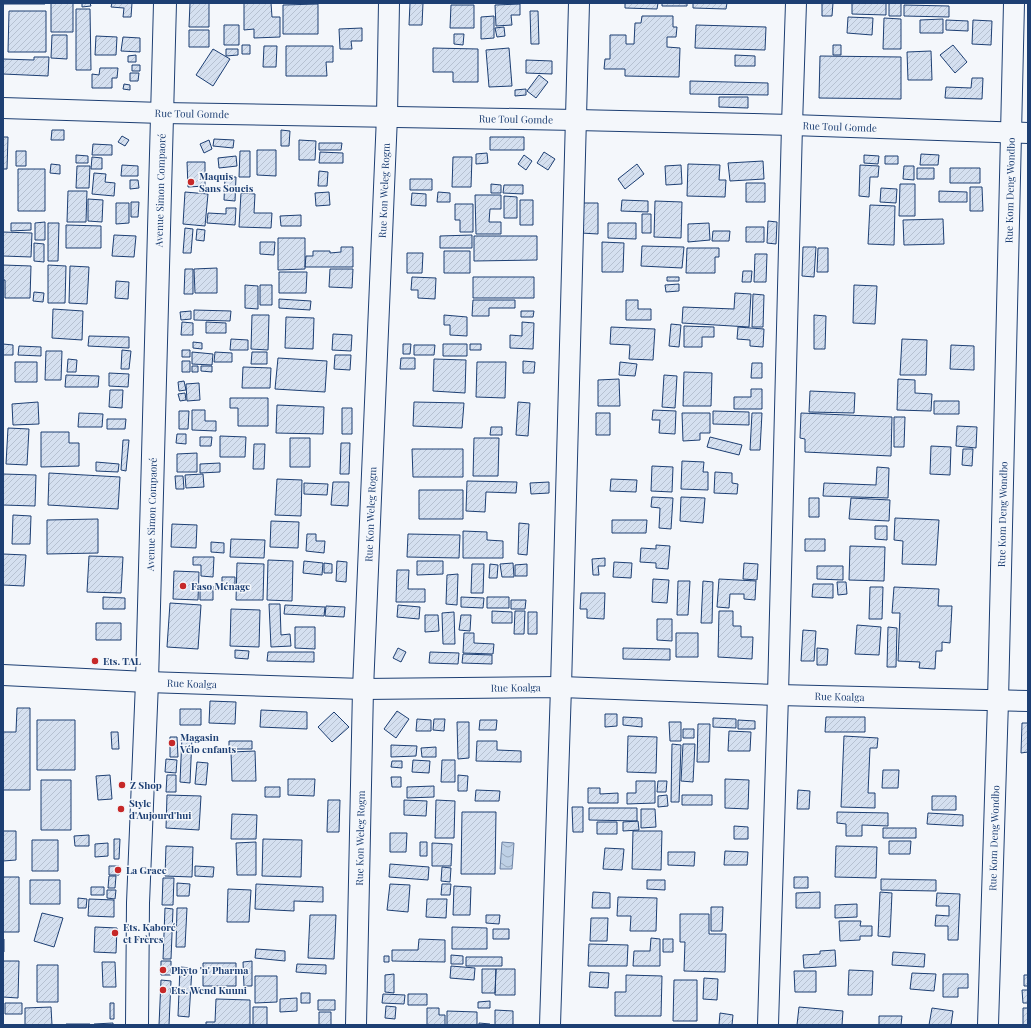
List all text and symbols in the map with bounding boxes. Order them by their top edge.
street label: Rue Toul Gomde [155,106,229,121]
street label: Rue Toul Gomde [479,111,553,127]
street label: Rue Toul Gomde [802,118,877,135]
street label: Avenue Simon Compaoré [152,133,169,248]
street label: Rue Kom Deng Wondbo [1001,137,1018,243]
street label: Rue Kon Weleg Rogm [375,143,393,238]
place label: Maquis Sans Soucis [199,169,254,195]
marker: Maquis Sans Soucis [186,177,196,187]
street label: Avenue Simon Compaoré [143,457,160,572]
street label: Rue Kom Deng Wondbo [994,461,1011,567]
street label: Rue Kon Weleg Rogm [361,466,379,562]
place label: Faso Ménage [191,579,250,593]
marker: Faso Ménage [178,581,188,591]
place label: Ets. TAL [103,654,141,668]
marker: Ets. TAL [90,656,100,666]
street label: Rue Koalga [167,676,217,691]
street label: Rue Koalga [491,680,541,695]
street label: Rue Koalga [814,689,865,704]
place label: Magasin Vélo enfants [179,730,237,756]
marker: Magasin Vélo enfants [167,738,177,748]
place label: Z Shop [130,778,162,792]
marker: Z Shop [117,780,127,790]
street label: Rue Kom Deng Wondbo [985,785,1002,891]
street label: Rue Kon Weleg Rogm [352,790,368,886]
place label: Style d'Aujourd'hui [129,796,191,822]
marker: Style d'Aujourd'hui [116,804,126,814]
place label: La Grace [126,863,167,877]
marker: La Grace [113,865,123,875]
place label: Ets. Kaboré et Frères [123,920,176,946]
marker: Ets. Kaboré et Frères [110,928,120,938]
place label: Phyto 'n' Pharma [171,963,249,977]
marker: Phyto 'n' Pharma [158,965,168,975]
place label: Ets. Wend Kuuni [171,983,247,997]
marker: Ets. Wend Kuuni [158,985,168,995]

